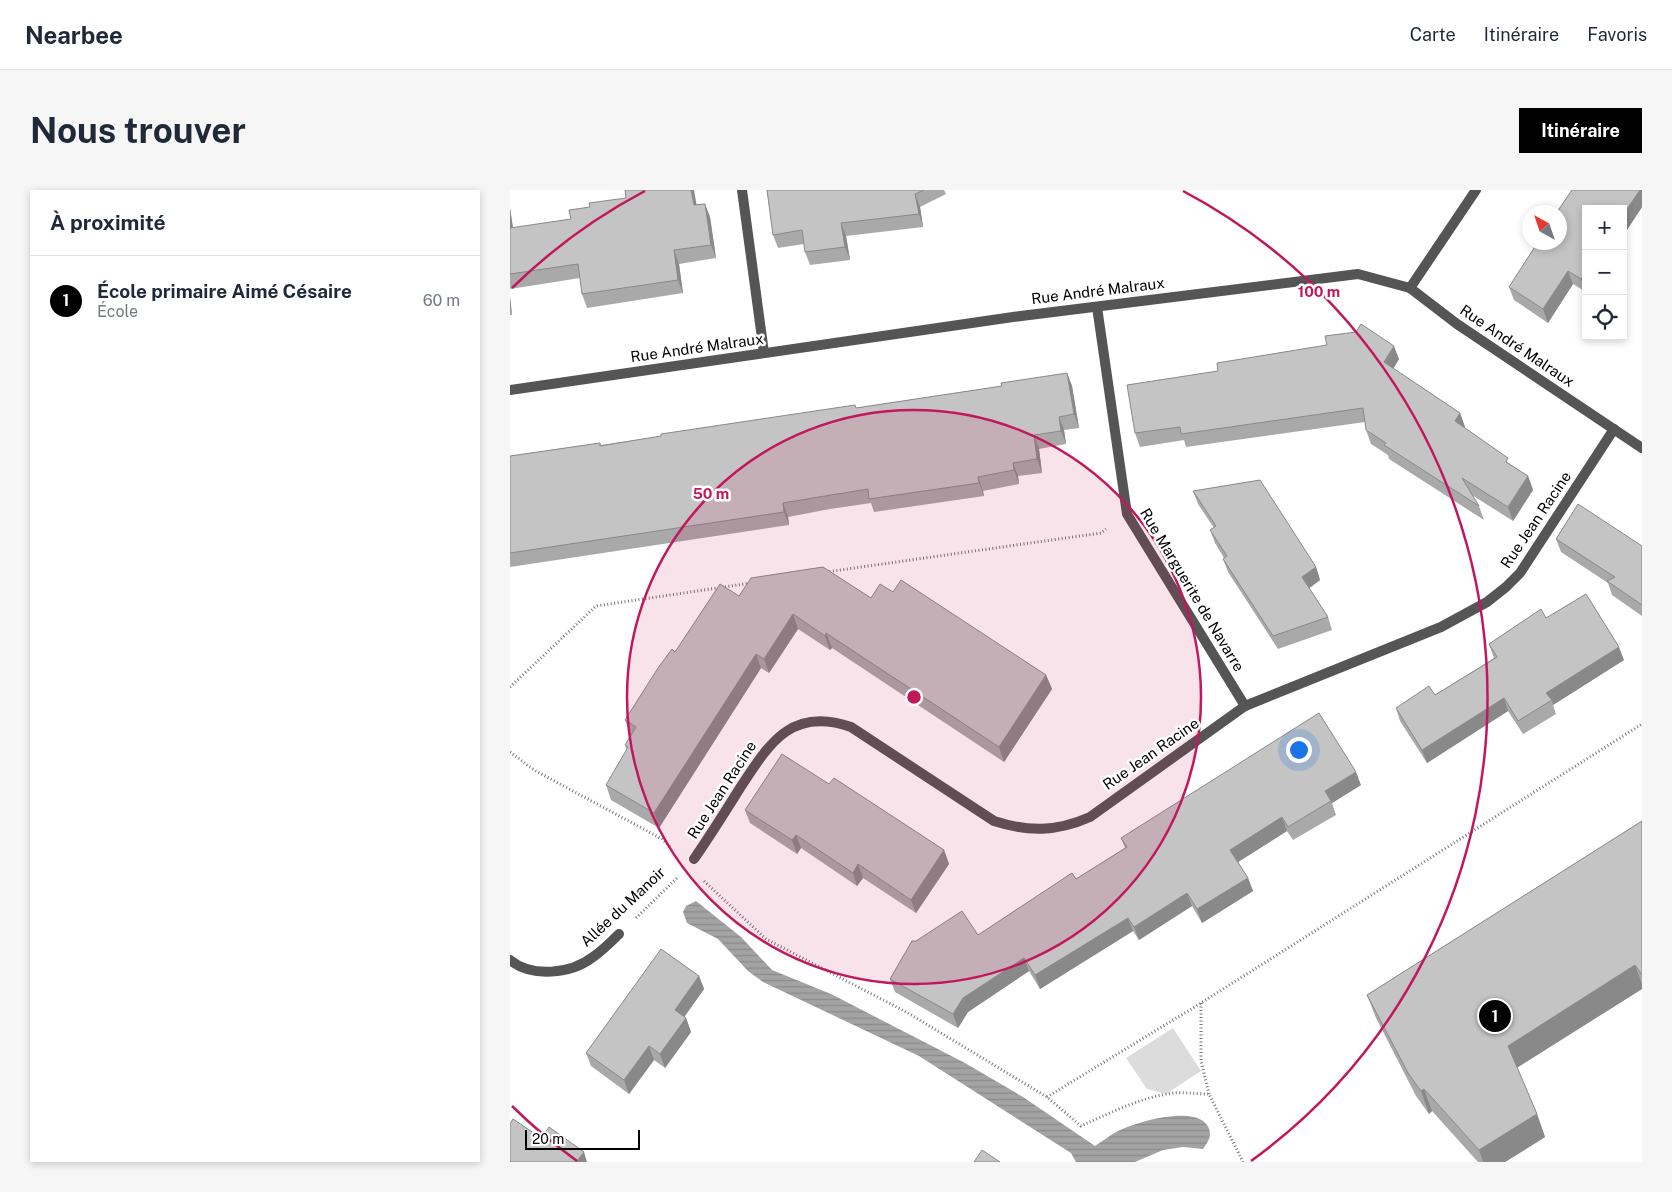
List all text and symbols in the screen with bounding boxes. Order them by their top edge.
text: Nearbee [25,21,123,49]
text: Carte [1410,24,1456,45]
text: Itinéraire [1484,24,1559,45]
text: Favoris [1587,24,1647,45]
button: Itinéraire [1519,108,1642,153]
text: Nous trouver [30,110,246,151]
north arrow [1522,205,1567,250]
map controls [1582,205,1627,340]
button: + [1582,205,1627,250]
text: À proximité [50,210,166,235]
button: − [1582,250,1627,295]
street label: Rue André Malraux [1030,274,1165,307]
text: École primaire Aimé Césaire [97,280,352,302]
text: 100 m [1298,283,1340,300]
text: 1 [63,291,69,310]
text: 60 m [423,291,460,310]
button: locate [1582,295,1627,340]
street label: Rue André Malraux [1457,301,1578,390]
text: École [97,302,138,321]
street label: Rue André Malraux [629,330,764,365]
street label: Rue Jean Racine [1497,468,1574,571]
text: 50 m [693,485,729,502]
street label: Rue Marguerite de Navarre [1137,505,1248,674]
centre of rings [905,688,923,706]
street label: Rue Jean Racine [1100,714,1202,793]
your location [1286,737,1312,763]
street label: Rue Jean Racine [684,738,759,842]
street label: Allée du Manoir [577,863,668,950]
pin: 1 [1479,997,1511,1035]
scale bar [525,1127,640,1150]
text: 20 m [532,1131,564,1147]

